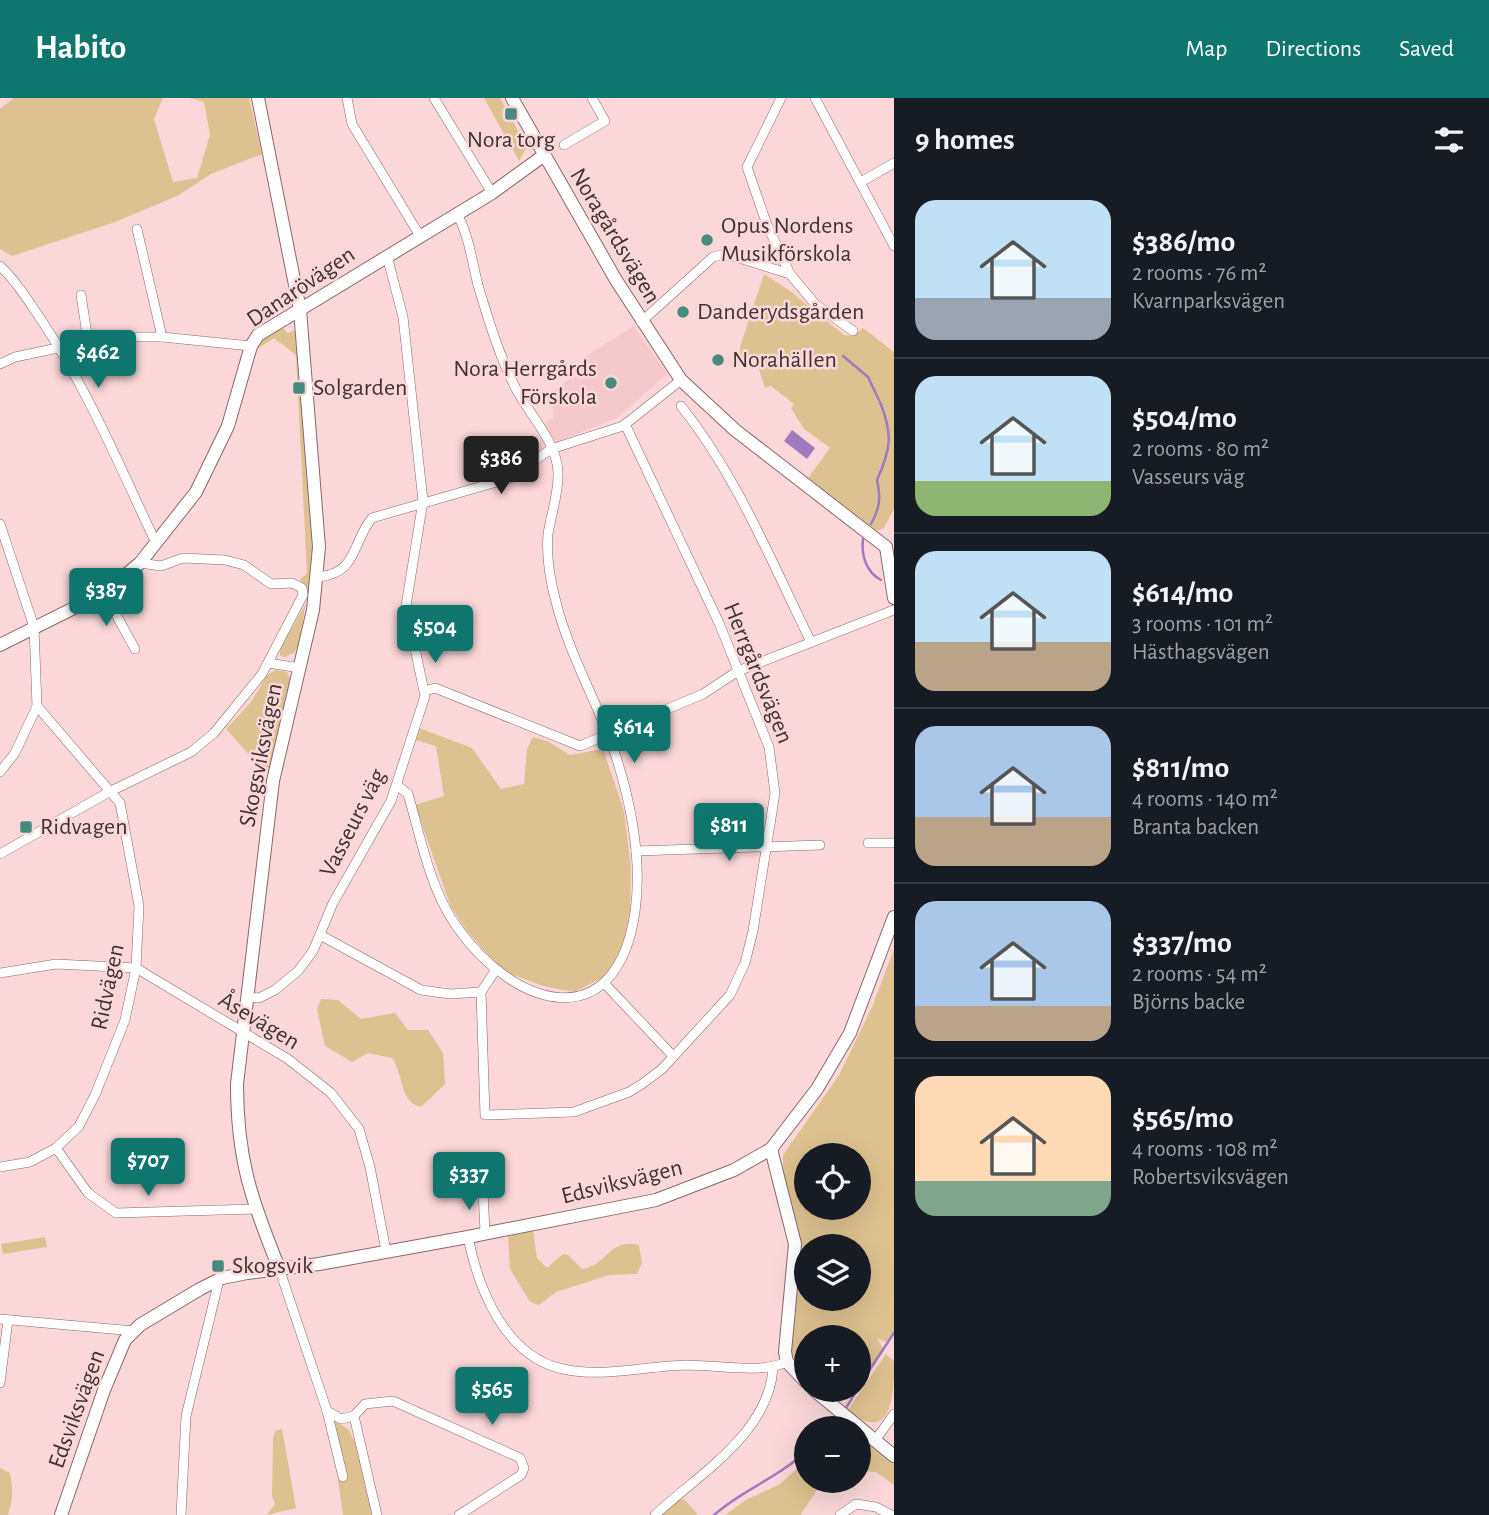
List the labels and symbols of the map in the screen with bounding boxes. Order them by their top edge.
marker: Nora torg [503,106,519,122]
place label: Nora torg [467,128,555,152]
street label: Noragårdsvägen [565,164,665,308]
place label: Opus Nordens Musikförskola [721,214,853,266]
marker: Opus Nordens Musikförskola [699,232,715,248]
street label: Danarövägen [243,242,359,332]
place label: Danderydsgården [697,300,864,324]
marker: Danderydsgården [675,304,691,320]
pin: $462 [57,330,139,390]
place label: Norahällen [732,348,837,372]
marker: Norahällen [710,352,726,368]
place label: Nora Herrgårds Förskola [453,357,597,409]
marker: Nora Herrgårds Förskola [603,375,619,391]
place label: Solgarden [313,376,407,400]
marker: Solgarden [291,380,307,396]
pin: $386 [460,436,542,496]
pin: $387 [65,568,147,628]
street label: Herrgårdsvägen [719,599,797,747]
pin: $504 [394,606,476,665]
street label: Skogsviksvägen [235,681,287,829]
pin: $614 [593,706,675,765]
street label: Vasseurs väg [316,765,390,881]
pin: $811 [688,804,770,863]
place label: Ridvagen [40,815,128,839]
marker: Ridvagen [18,819,34,835]
street label: Ridvägen [87,942,129,1032]
street label: Åsevägen [214,986,305,1054]
pin: $707 [107,1138,189,1198]
pin: $337 [428,1152,510,1212]
street label: Edsviksvägen [559,1155,685,1209]
place label: Skogsvik [232,1254,313,1278]
marker: Skogsvik [210,1258,226,1274]
street label: Edsviksvägen [45,1347,109,1471]
pin: $565 [451,1368,533,1427]

